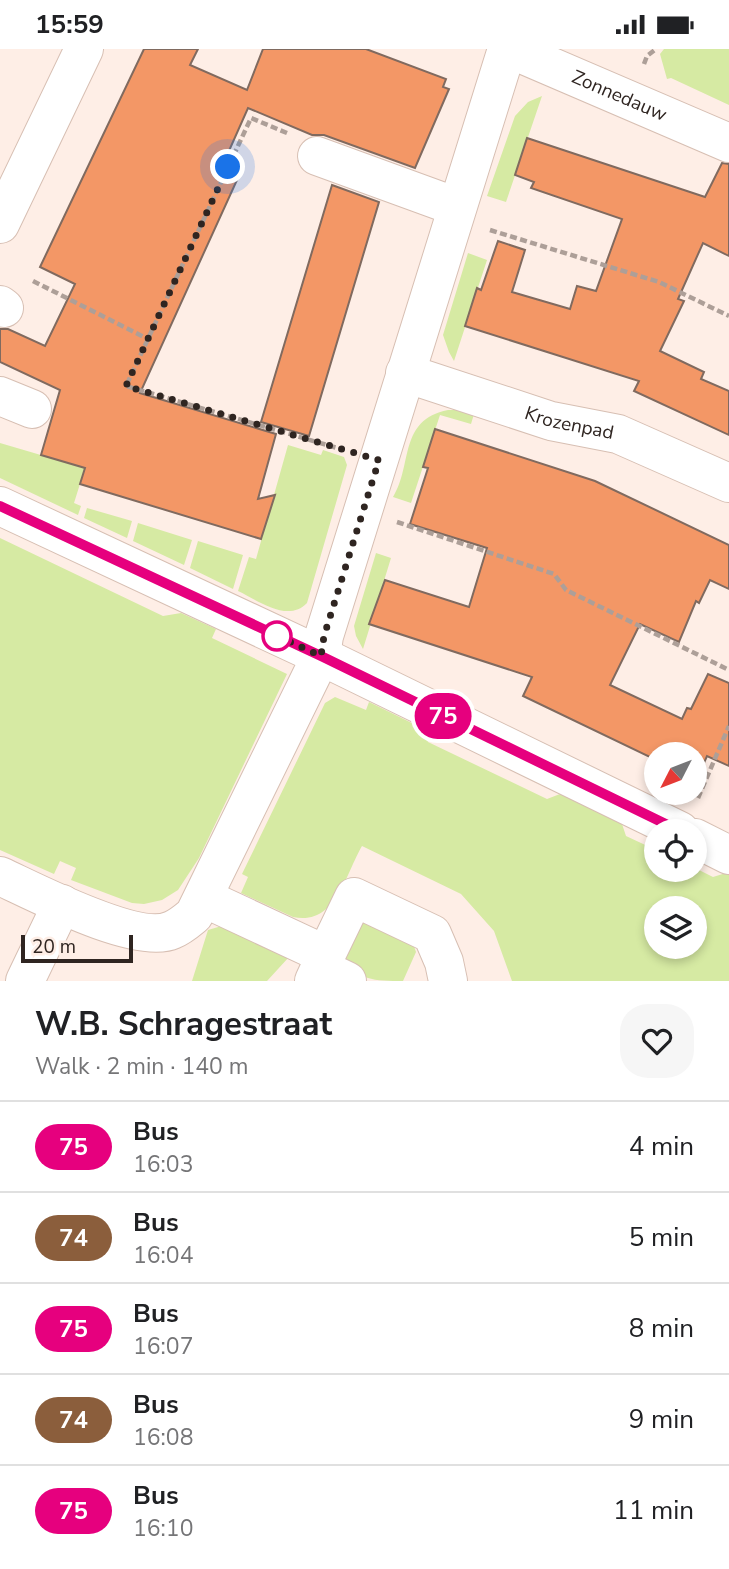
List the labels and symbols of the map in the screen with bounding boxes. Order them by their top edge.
street label: Zonnedauw [568,64,671,128]
your location [210,149,245,184]
street label: Krozenpad [521,400,616,446]
unlabelled marker [262,621,292,651]
line badge: 75 [412,693,474,739]
north arrow [644,742,707,805]
scale bar [21,932,133,964]

